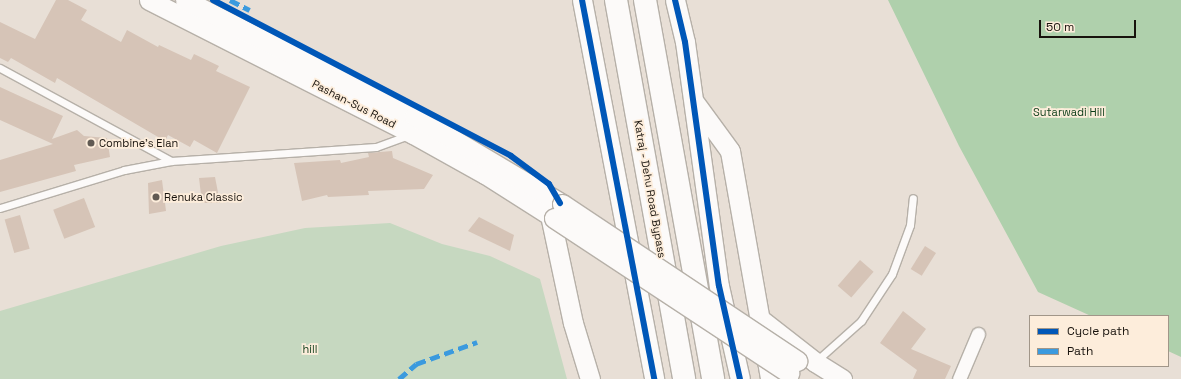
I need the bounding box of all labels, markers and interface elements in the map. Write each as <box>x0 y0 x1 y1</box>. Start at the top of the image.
scale bar <box>1041 12 1138 38</box>
text: 50 m <box>1046 19 1074 35</box>
street label: Pashan-Sus Road <box>310 77 398 131</box>
park label: Sutarwadi Hill <box>1033 105 1105 119</box>
street label: Katraj - Dehu Road Bypass <box>631 119 669 259</box>
place label: Combine's Elan <box>99 136 178 150</box>
marker: Combine's Elan <box>86 138 96 148</box>
place label: Renuka Classic <box>164 190 243 204</box>
marker: Renuka Classic <box>151 192 161 202</box>
legend <box>1029 315 1169 367</box>
text: Cycle path <box>1067 323 1129 339</box>
park label: hill <box>303 342 317 356</box>
text: Path <box>1067 343 1093 359</box>

